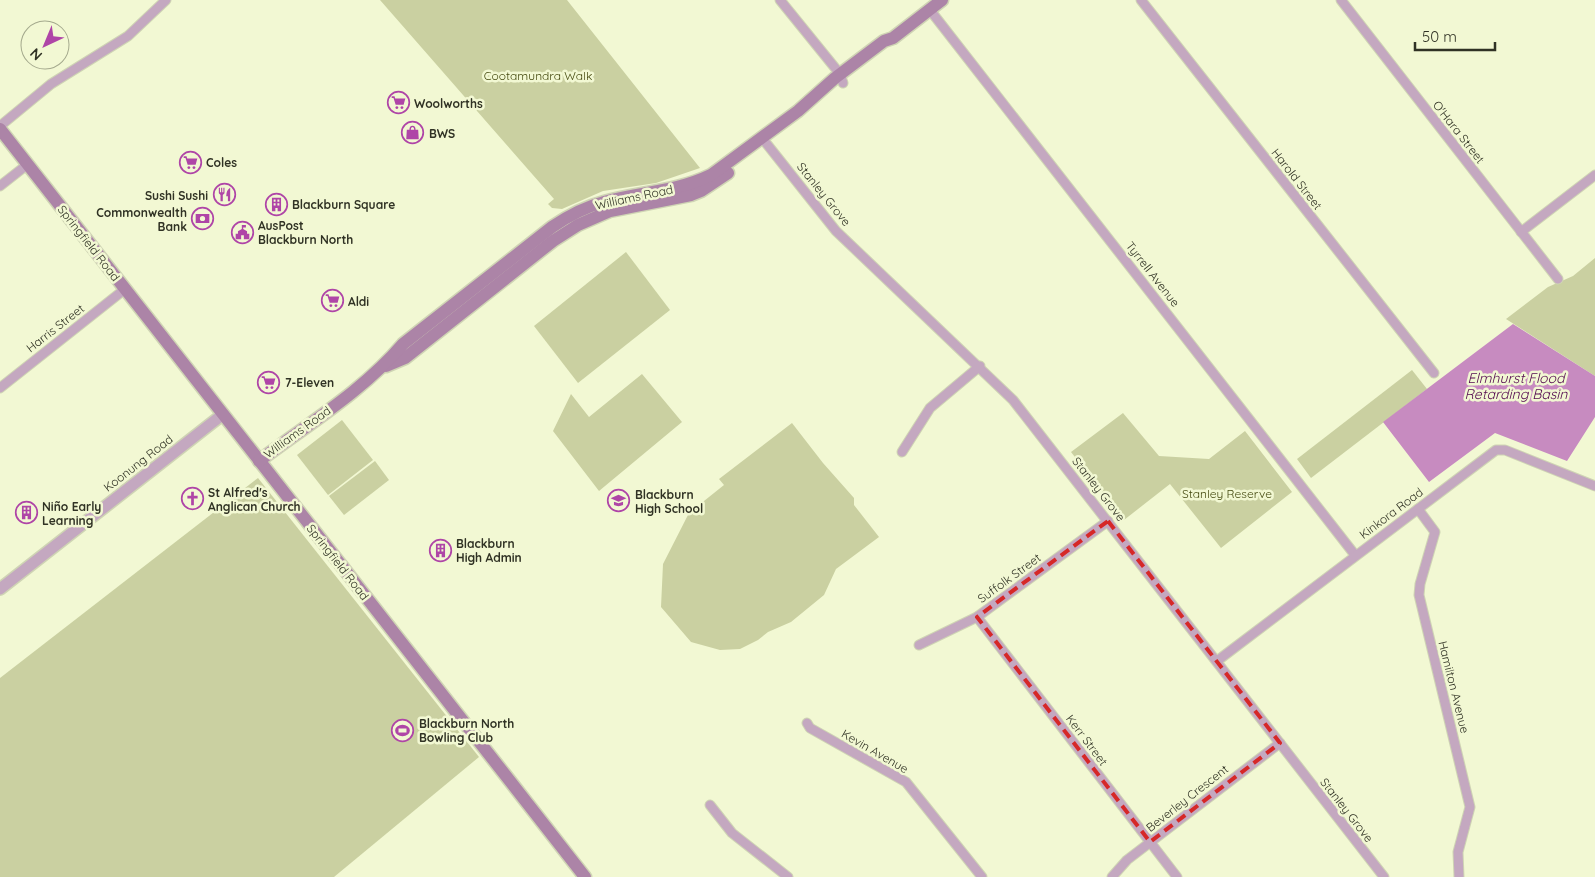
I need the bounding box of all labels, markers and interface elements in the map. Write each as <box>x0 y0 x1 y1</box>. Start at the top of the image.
north arrow <box>20 20 70 70</box>
scale bar <box>1415 20 1495 52</box>
text: 50 m <box>1422 27 1457 46</box>
text: N <box>26 44 46 64</box>
park label: Cootamundra Walk <box>484 68 592 83</box>
supermarket icon: Woolworths <box>386 91 410 115</box>
place label: Woolworths <box>414 96 483 111</box>
street label: O'Hara Street <box>1430 98 1488 166</box>
shop icon: BWS <box>401 121 425 145</box>
place label: BWS <box>429 126 455 141</box>
street label: Harold Street <box>1268 145 1326 213</box>
supermarket icon: Coles <box>178 150 202 174</box>
place label: Coles <box>206 155 237 170</box>
street label: Stanley Grove <box>794 159 854 229</box>
street label: Williams Road <box>594 181 674 213</box>
restaurant icon: Sushi Sushi <box>212 183 236 207</box>
place label: Sushi Sushi <box>145 188 208 203</box>
building icon: Blackburn Square <box>264 192 288 216</box>
place label: Blackburn Square <box>292 197 395 212</box>
street label: Springfield Road <box>55 202 123 284</box>
place label: Commonwealth Bank <box>96 205 187 234</box>
bank icon: Commonwealth Bank <box>191 207 215 231</box>
place label: AusPost Blackburn North <box>258 218 353 247</box>
public building icon: AusPost Blackburn North <box>230 220 254 244</box>
street label: Tyrrell Avenue <box>1123 238 1183 310</box>
supermarket icon: Aldi <box>320 289 344 313</box>
place label: Aldi <box>348 294 369 309</box>
street label: Harris Street <box>23 301 87 355</box>
water label: Elmhurst Flood Retarding Basin <box>1465 369 1568 403</box>
supermarket icon: 7-Eleven <box>257 370 281 394</box>
place label: 7-Eleven <box>285 375 334 390</box>
street label: Williams Road <box>261 403 333 461</box>
street label: Koonung Road <box>100 431 176 495</box>
street label: Stanley Grove <box>1069 454 1129 524</box>
street label: Kinkora Road <box>1356 484 1426 542</box>
place label: St Alfred's Anglican Church <box>208 485 301 514</box>
park label: Stanley Reserve <box>1182 486 1272 501</box>
church icon: St Alfred's Anglican Church <box>180 487 204 511</box>
place label: Blackburn High School <box>635 487 703 516</box>
school or university icon: Blackburn High School <box>607 489 631 513</box>
place label: Niño Early Learning <box>42 499 101 528</box>
building icon: Niño Early Learning <box>14 501 38 525</box>
street label: Springfield Road <box>304 521 372 603</box>
place label: Blackburn High Admin <box>456 536 522 565</box>
building icon: Blackburn High Admin <box>428 538 452 562</box>
street label: Suffolk Street <box>974 550 1044 606</box>
street label: Hamilton Avenue <box>1435 639 1473 735</box>
street label: Kerr Street <box>1063 712 1111 768</box>
place label: Blackburn North Bowling Club <box>419 716 514 745</box>
sports icon: Blackburn North Bowling Club <box>391 718 415 742</box>
street label: Kevin Avenue <box>839 726 911 776</box>
street label: Beverley Crescent <box>1143 761 1231 835</box>
street label: Stanley Grove <box>1317 775 1377 845</box>

